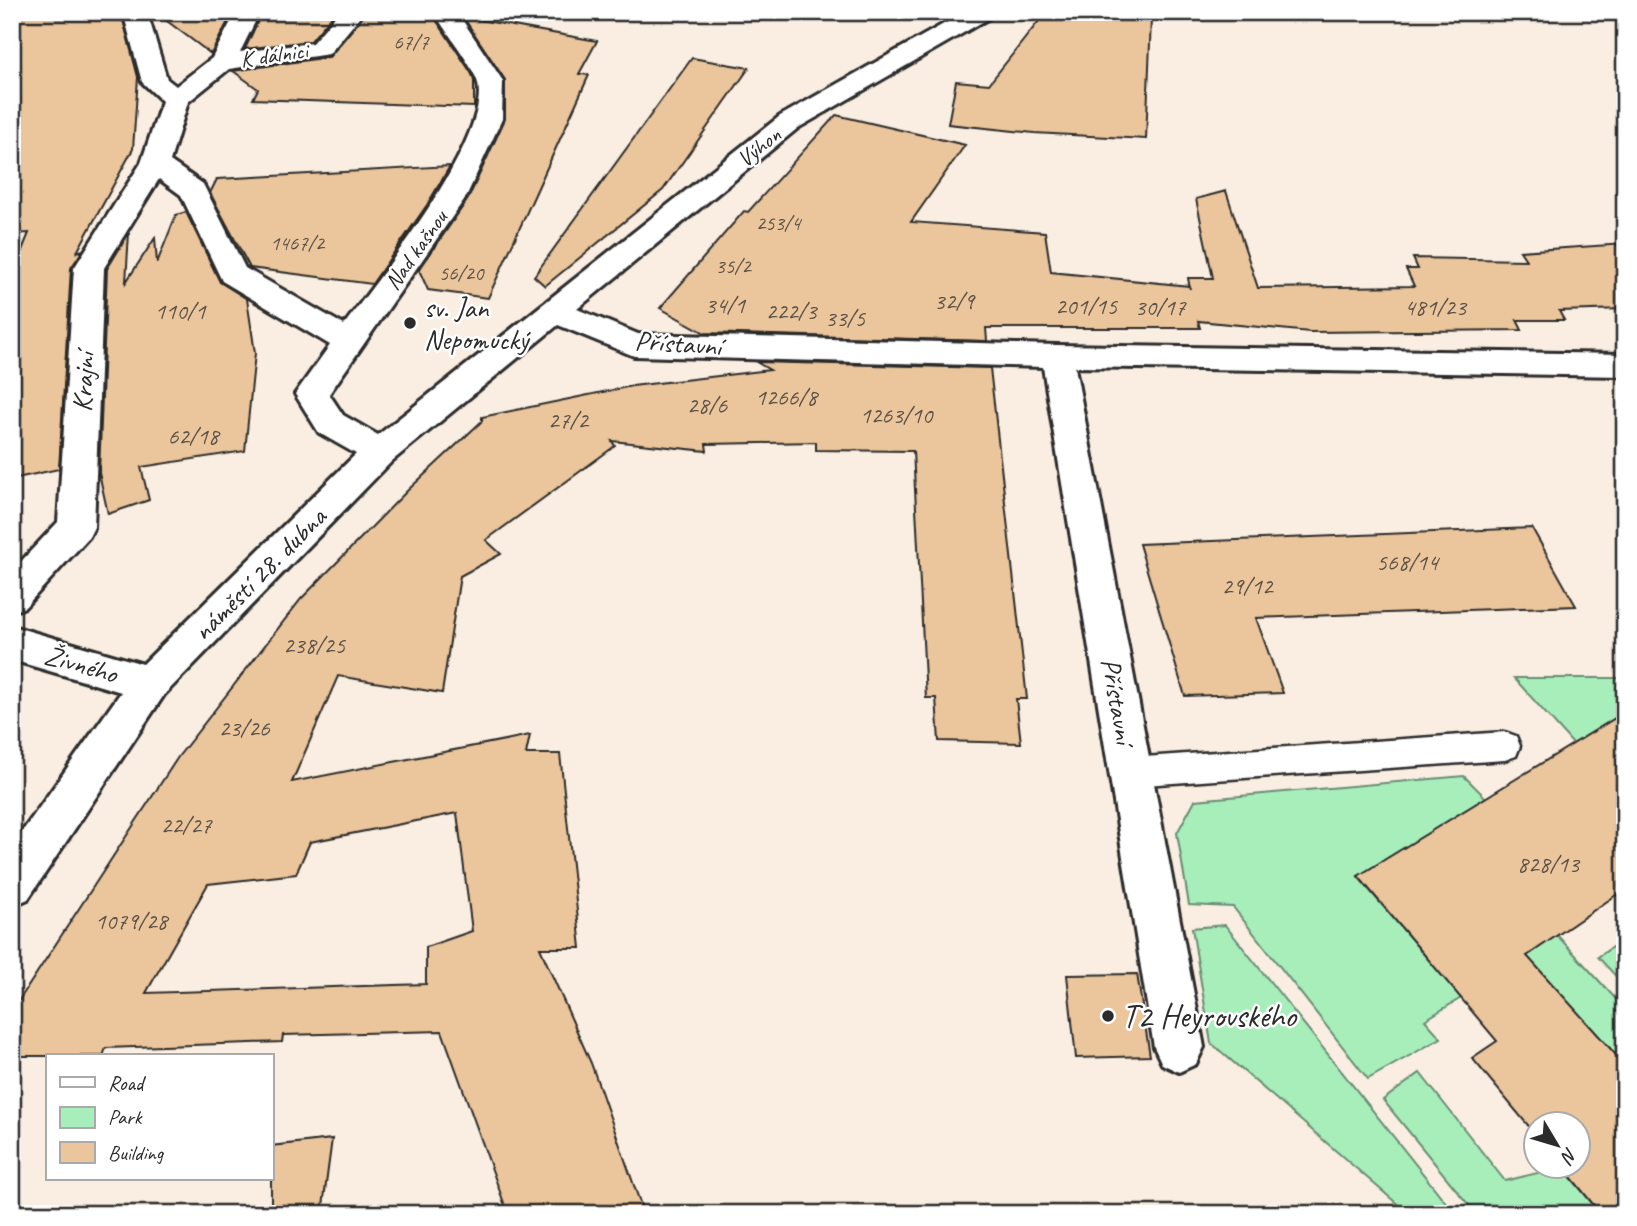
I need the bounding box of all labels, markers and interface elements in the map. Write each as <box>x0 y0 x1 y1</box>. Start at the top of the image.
house number: 67/7 <box>393 29 430 55</box>
street label: K dálnici <box>239 36 312 74</box>
street label: Výhon <box>731 120 787 173</box>
street label: Nad kašnou <box>378 203 455 296</box>
house number: 253/4 <box>756 210 803 236</box>
house number: 1467/2 <box>270 230 326 256</box>
house number: 35/2 <box>715 253 752 279</box>
house number: 56/20 <box>439 260 485 286</box>
house number: 32/9 <box>934 286 976 316</box>
place label: sv. Jan Nepomucký <box>424 290 532 357</box>
house number: 34/1 <box>705 290 746 320</box>
house number: 201/15 <box>1055 291 1118 321</box>
house number: 30/17 <box>1134 292 1187 322</box>
house number: 481/23 <box>1404 292 1468 322</box>
house number: 110/1 <box>154 296 207 326</box>
house number: 222/3 <box>765 296 819 326</box>
house number: 33/5 <box>825 303 866 333</box>
marker: sv. Jan Nepomucký <box>402 315 418 331</box>
street label: Přístavní <box>634 323 728 364</box>
street label: Krajní <box>64 346 102 413</box>
house number: 1266/8 <box>755 382 819 412</box>
house number: 28/6 <box>687 390 728 420</box>
house number: 1263/10 <box>860 400 935 430</box>
house number: 27/2 <box>548 405 590 435</box>
house number: 62/18 <box>167 421 221 451</box>
street label: náměstí 28. dubna <box>185 498 335 648</box>
house number: 568/14 <box>1376 547 1440 577</box>
house number: 29/12 <box>1221 571 1275 601</box>
house number: 238/25 <box>283 630 346 660</box>
street label: Živného <box>41 637 123 692</box>
street label: Přístavní <box>1093 655 1144 752</box>
house number: 23/26 <box>218 713 271 743</box>
house number: 22/27 <box>160 810 213 840</box>
house number: 828/13 <box>1517 849 1581 879</box>
house number: 1079/28 <box>95 906 170 936</box>
place label: T2 Heyrovského <box>1122 995 1298 1037</box>
marker: T2 Heyrovského <box>1100 1008 1116 1024</box>
legend <box>46 1054 273 1180</box>
text: Road <box>108 1070 147 1096</box>
text: Park <box>108 1104 143 1130</box>
north arrow <box>1522 1110 1592 1180</box>
text: Building <box>108 1140 165 1166</box>
text: N <box>1555 1143 1583 1169</box>

